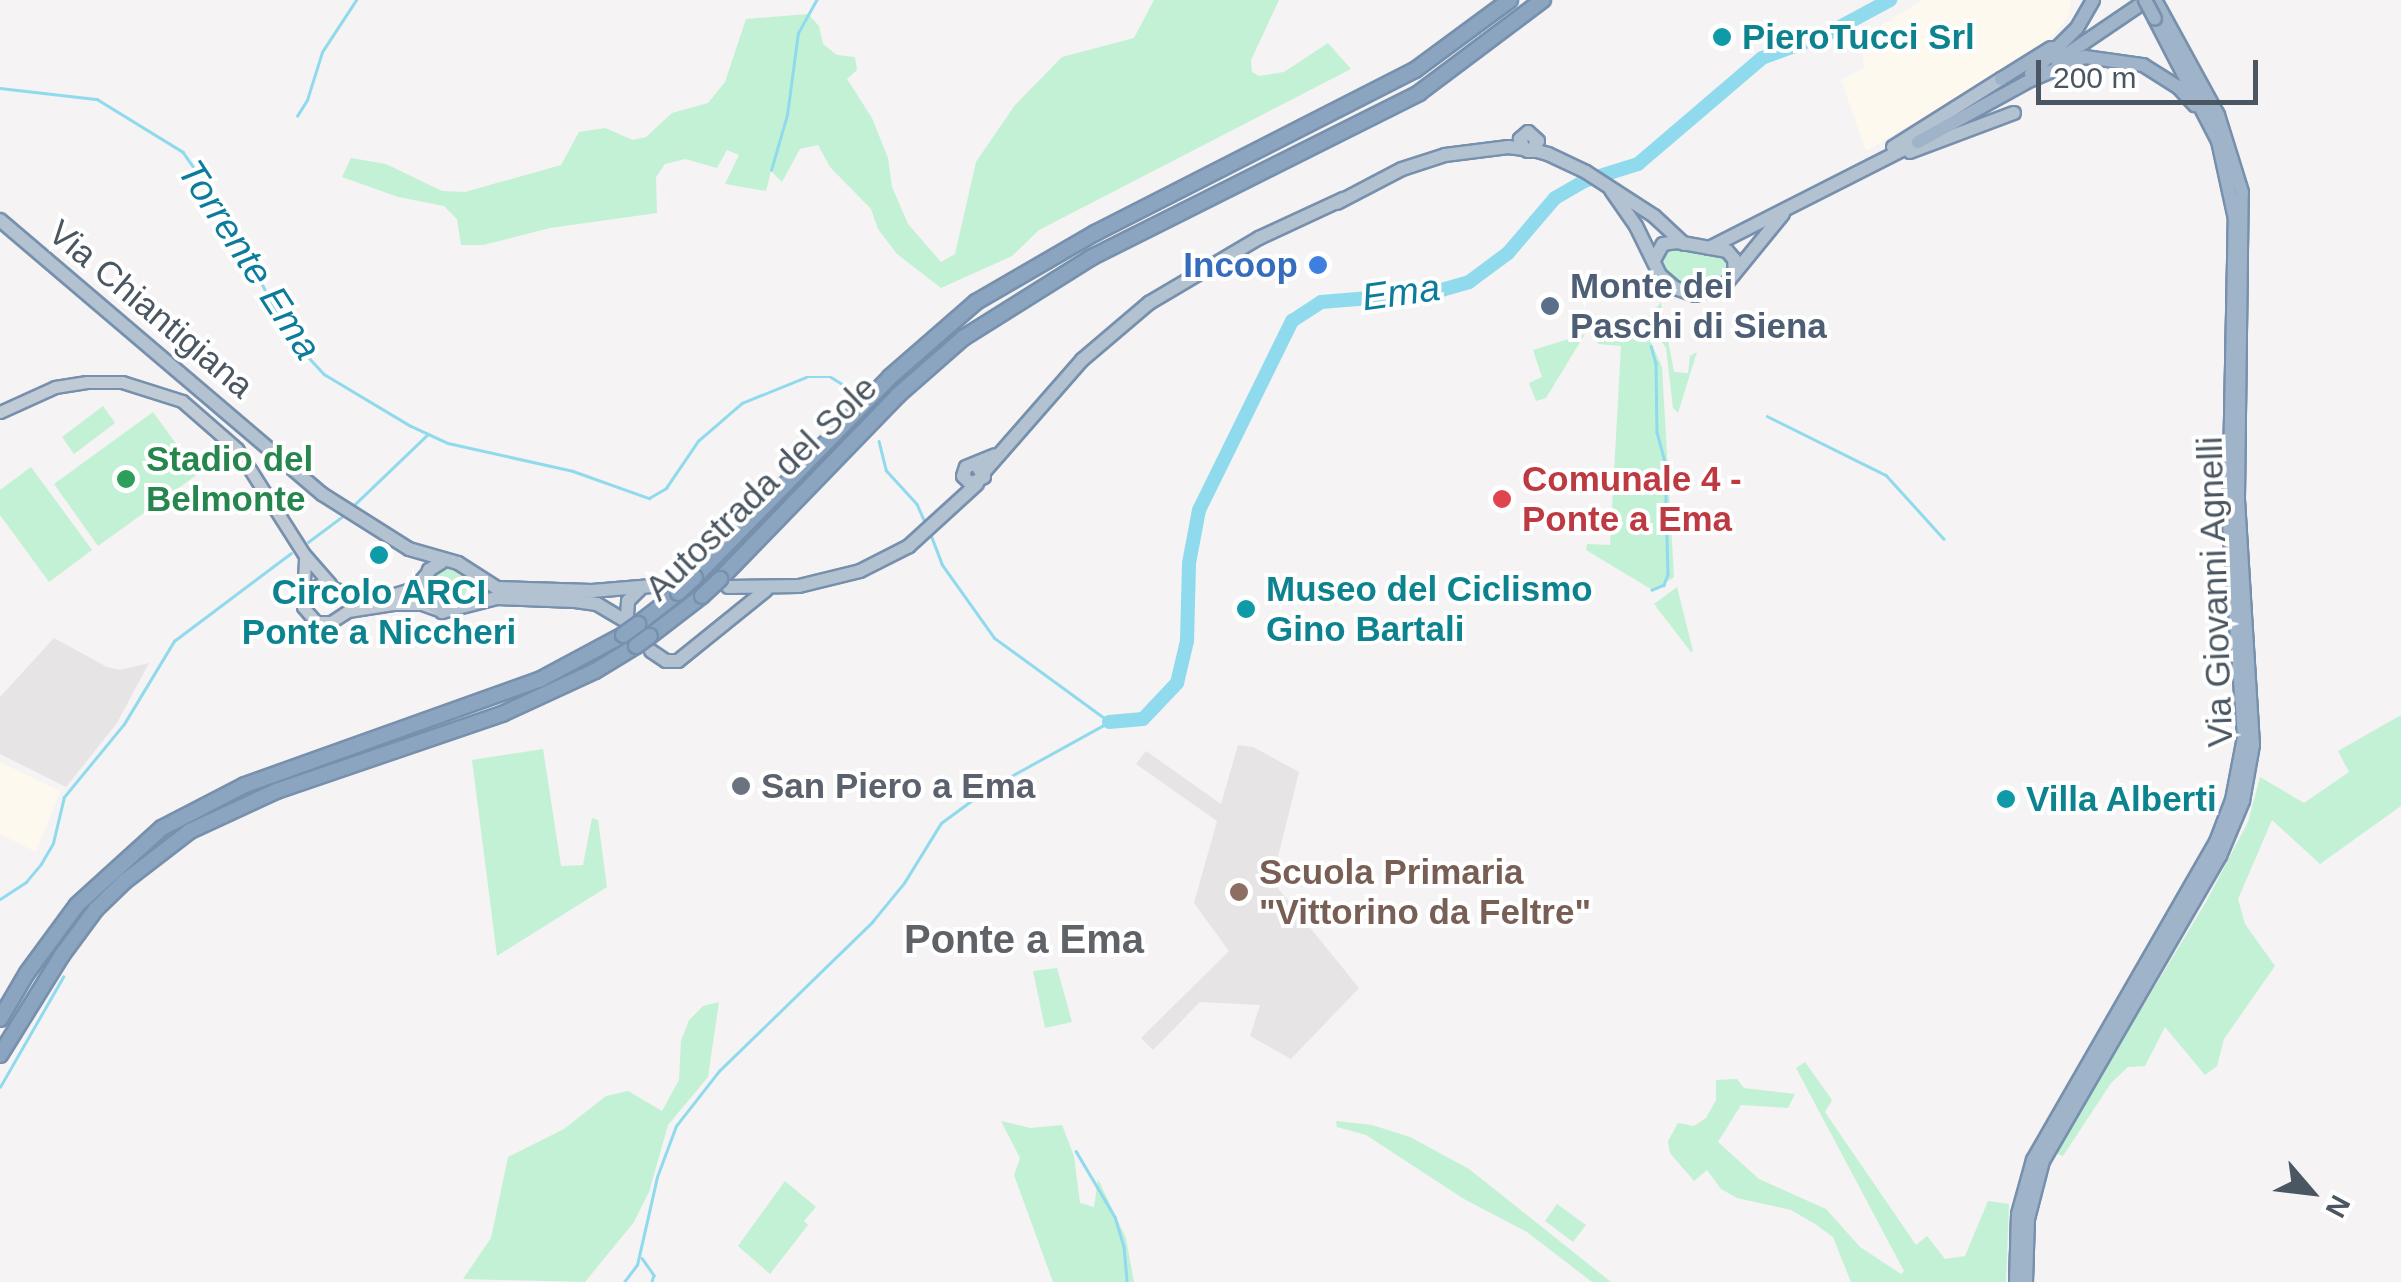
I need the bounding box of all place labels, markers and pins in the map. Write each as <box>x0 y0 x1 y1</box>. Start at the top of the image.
place label: PieroTucci Srl <box>1742 16 1975 58</box>
marker: PieroTucci Srl <box>1711 26 1733 48</box>
place label: Incoop <box>1183 244 1298 286</box>
marker: Incoop <box>1307 254 1329 276</box>
place label: Monte dei Paschi di Siena <box>1570 265 1827 347</box>
marker: Monte dei Paschi di Siena <box>1539 295 1561 317</box>
place label: Stadio del Belmonte <box>146 438 313 520</box>
place label: Comunale 4 - Ponte a Ema <box>1522 458 1742 540</box>
marker: Stadio del Belmonte <box>115 468 137 490</box>
marker: Comunale 4 - Ponte a Ema <box>1491 488 1513 510</box>
marker: Circolo ARCI Ponte a Niccheri <box>368 544 390 566</box>
place label: Museo del Ciclismo Gino Bartali <box>1266 568 1593 650</box>
place label: Circolo ARCI Ponte a Niccheri <box>242 571 516 653</box>
marker: Museo del Ciclismo Gino Bartali <box>1235 598 1257 620</box>
place label: San Piero a Ema <box>761 765 1035 807</box>
marker: San Piero a Ema <box>730 775 752 797</box>
place label: Villa Alberti <box>2026 778 2218 820</box>
marker: Villa Alberti <box>1995 788 2017 810</box>
place label: Scuola Primaria "Vittorino da Feltre" <box>1259 851 1591 933</box>
marker: Scuola Primaria "Vittorino da Feltre" <box>1228 881 1250 903</box>

